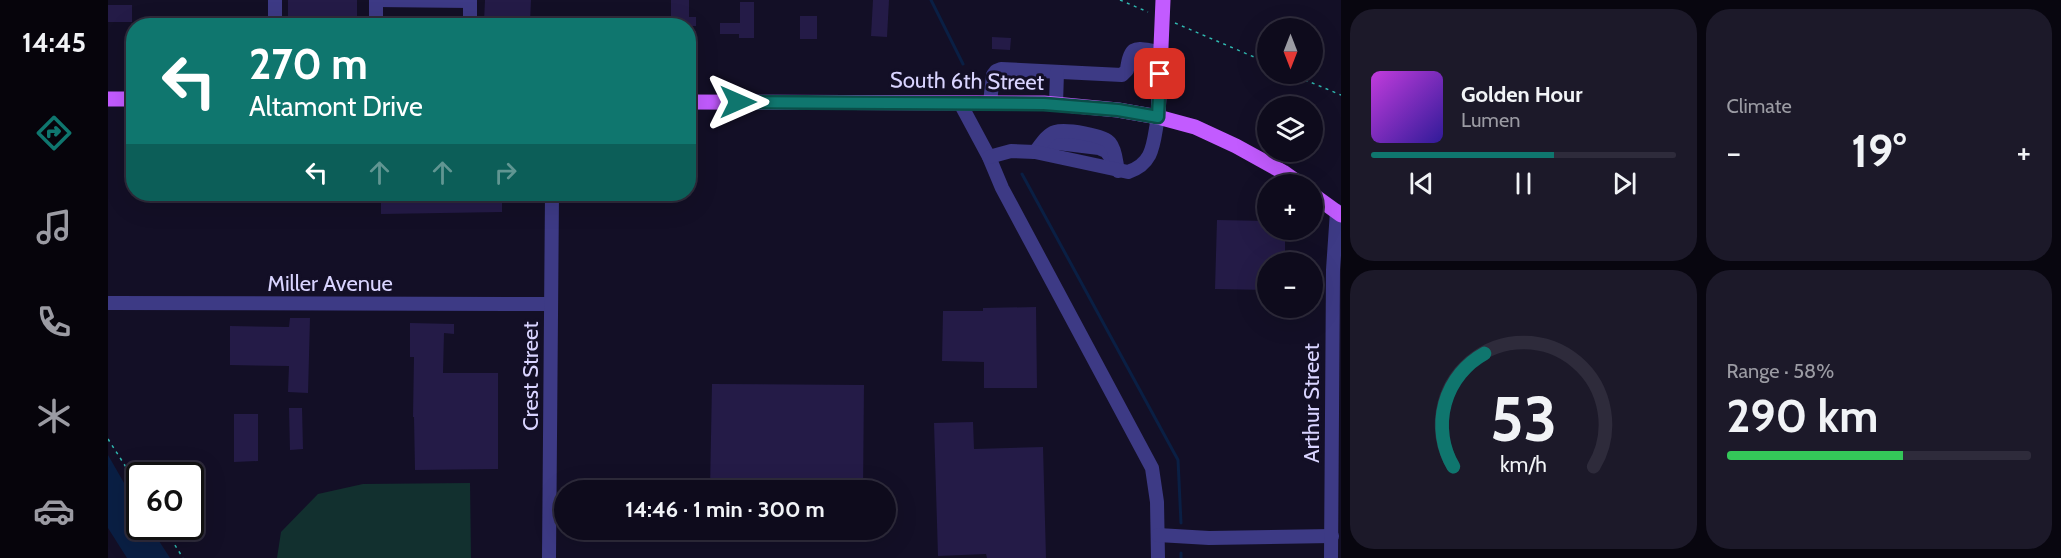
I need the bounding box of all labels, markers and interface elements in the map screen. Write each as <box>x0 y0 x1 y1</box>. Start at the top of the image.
north arrow <box>1257 18 1323 84</box>
map controls <box>1257 18 1323 318</box>
text: 14:45 <box>22 26 86 59</box>
text: 270 m <box>249 38 368 90</box>
icon: left <box>150 42 228 120</box>
pin <box>1134 48 1185 99</box>
icon: arrive <box>1143 57 1176 90</box>
street label: South 6th Street <box>890 66 1045 96</box>
position arrow <box>706 70 770 134</box>
text: Golden Hour <box>1461 81 1582 108</box>
text: Altamont Drive <box>249 90 423 123</box>
text: Climate <box>1727 94 1792 118</box>
button: layers <box>1257 96 1323 162</box>
text: Lumen <box>1461 108 1520 132</box>
icon: directions <box>33 112 75 154</box>
text: 19° <box>1851 124 1906 178</box>
text: − <box>1727 132 1741 172</box>
text: + <box>2016 132 2031 172</box>
icon: left <box>300 156 333 189</box>
icon: ahead <box>363 156 396 189</box>
icon: ahead <box>426 156 459 189</box>
icon: right <box>489 156 522 189</box>
icon: previous <box>1405 167 1438 200</box>
icon: pause <box>1507 167 1540 200</box>
icon: next <box>1608 167 1641 200</box>
button: + <box>1257 174 1323 240</box>
icon: music <box>33 206 75 248</box>
button: − <box>1257 252 1323 318</box>
street label: Miller Avenue <box>267 270 393 297</box>
icon: phone <box>33 301 75 343</box>
street label: Crest Street <box>517 321 544 431</box>
street label: Arthur Street <box>1298 343 1325 463</box>
text: Range · 58% <box>1727 359 1834 383</box>
text: 53 <box>1490 381 1557 457</box>
text: 290 km <box>1727 389 1878 443</box>
icon: climate <box>33 395 75 437</box>
text: km/h <box>1500 451 1547 477</box>
speed limit sign: 60 <box>126 462 204 540</box>
icon: car <box>33 490 75 532</box>
text: 14:46 · 1 min · 300 m <box>625 496 825 523</box>

